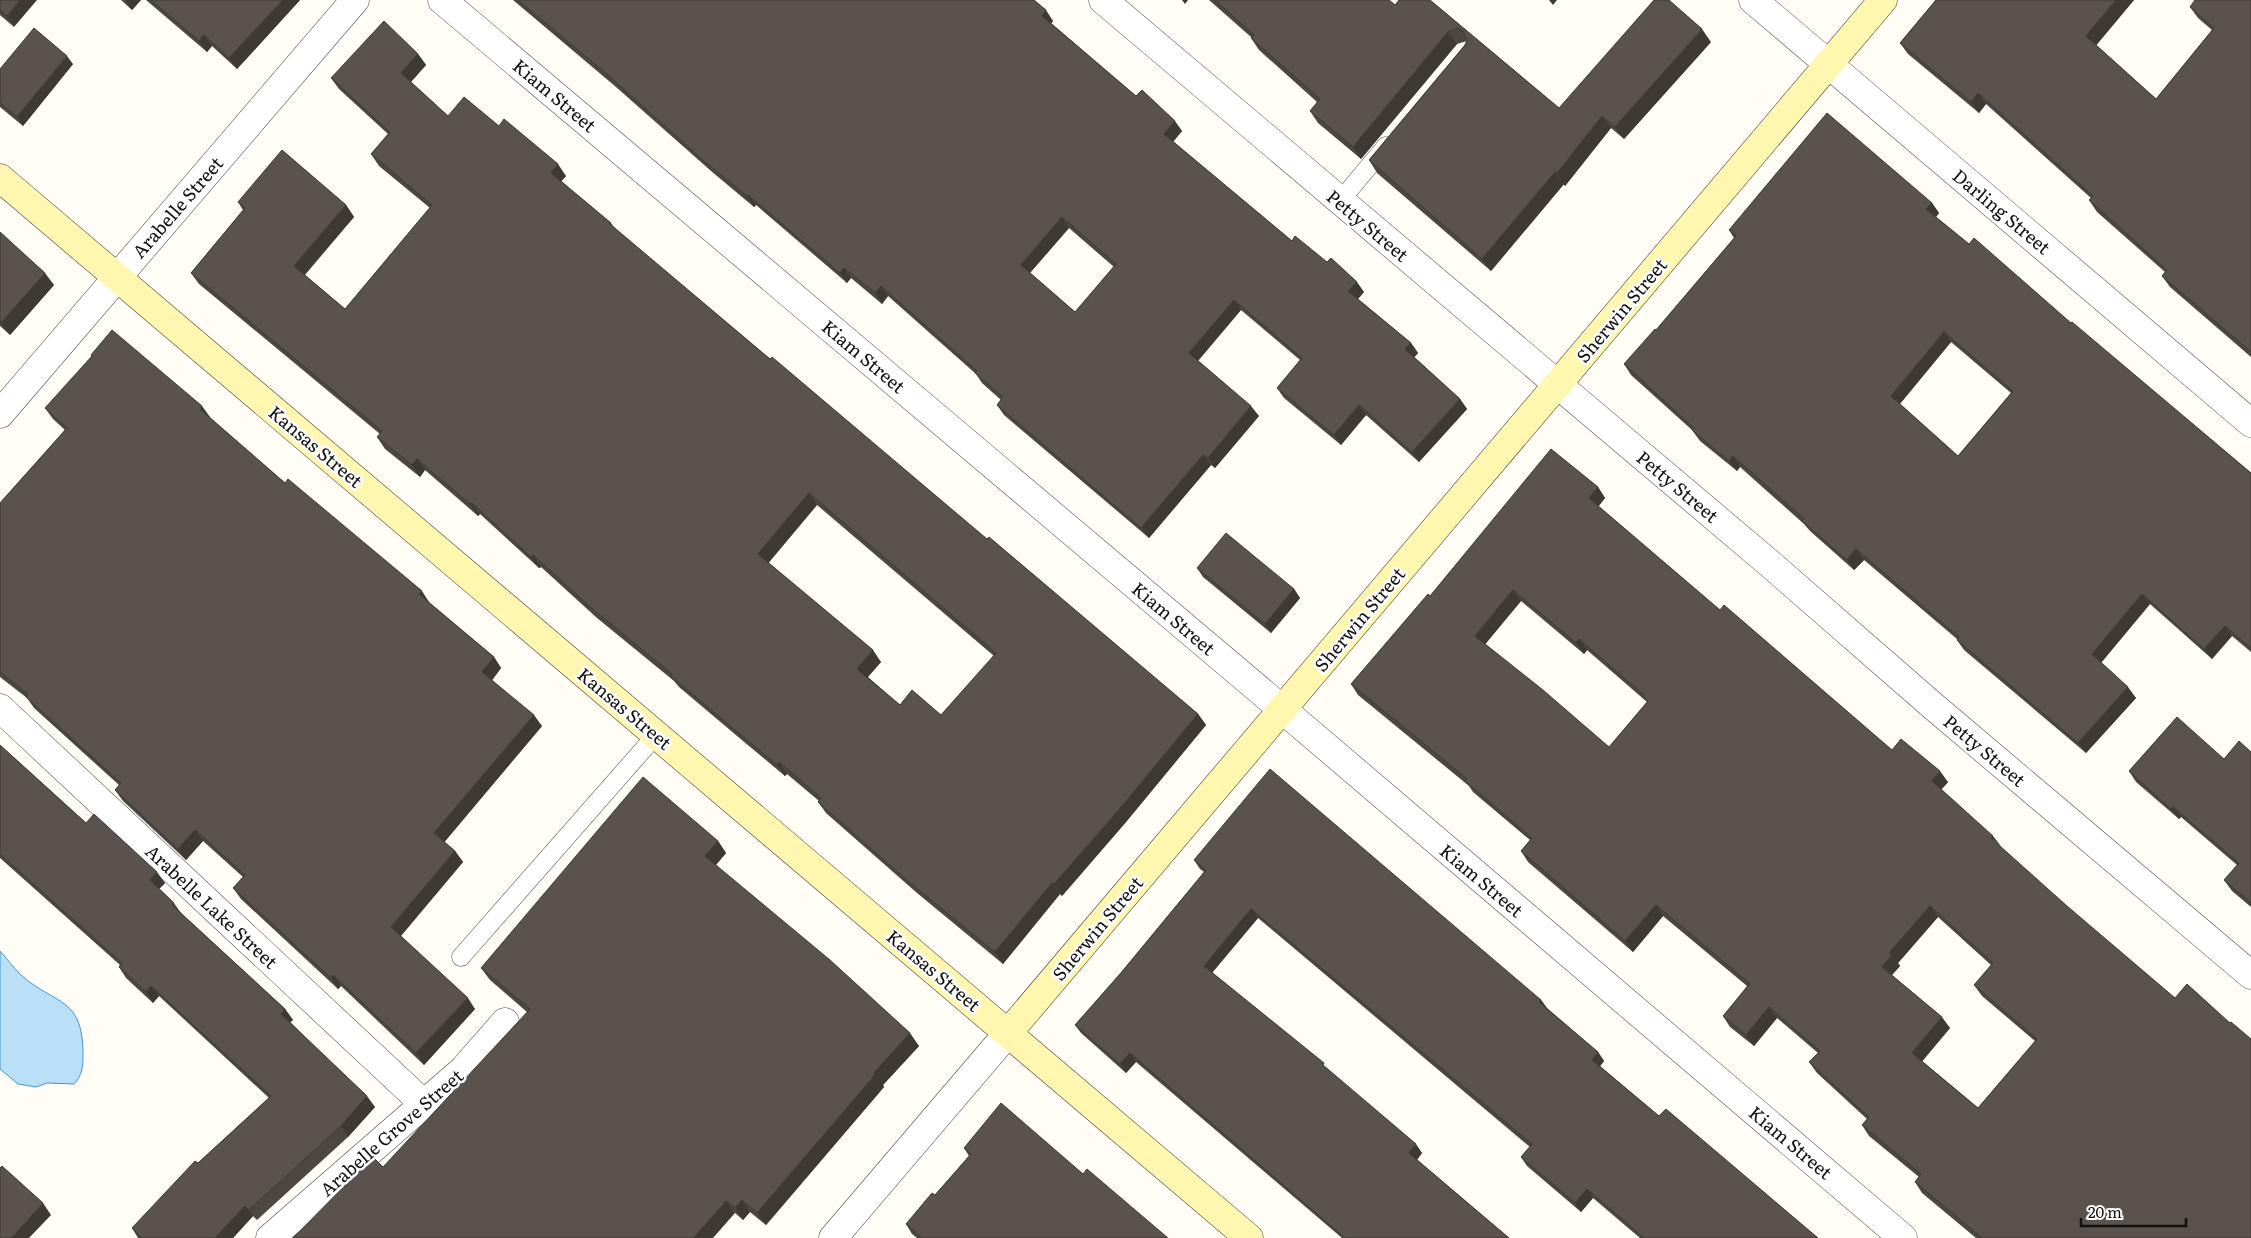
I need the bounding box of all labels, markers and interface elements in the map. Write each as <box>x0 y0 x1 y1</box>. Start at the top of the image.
street label: Kiam Street <box>507 52 603 138</box>
street label: Arabelle Street <box>125 150 229 264</box>
street label: Darling Street <box>1947 162 2057 261</box>
street label: Petty Street <box>1321 183 1415 268</box>
street label: Sherwin Street <box>1569 251 1673 368</box>
street label: Kiam Street <box>816 313 912 399</box>
street label: Kansas Street <box>263 399 369 494</box>
street label: Petty Street <box>1631 444 1725 529</box>
street label: Sherwin Street <box>1307 560 1411 677</box>
street label: Kiam Street <box>1126 575 1222 661</box>
street label: Kansas Street <box>572 661 678 756</box>
street label: Petty Street <box>1938 708 2032 793</box>
street label: Kiam Street <box>1434 837 1530 923</box>
street label: Arabelle Lake Street <box>140 838 285 975</box>
street label: Sherwin Street <box>1045 869 1149 986</box>
street label: Kansas Street <box>881 923 987 1018</box>
street label: Arabelle Grove Street <box>313 1062 469 1202</box>
street label: Kiam Street <box>1743 1099 1839 1185</box>
scale bar <box>2081 1196 2186 1228</box>
text: 20 m <box>2088 1200 2122 1223</box>

